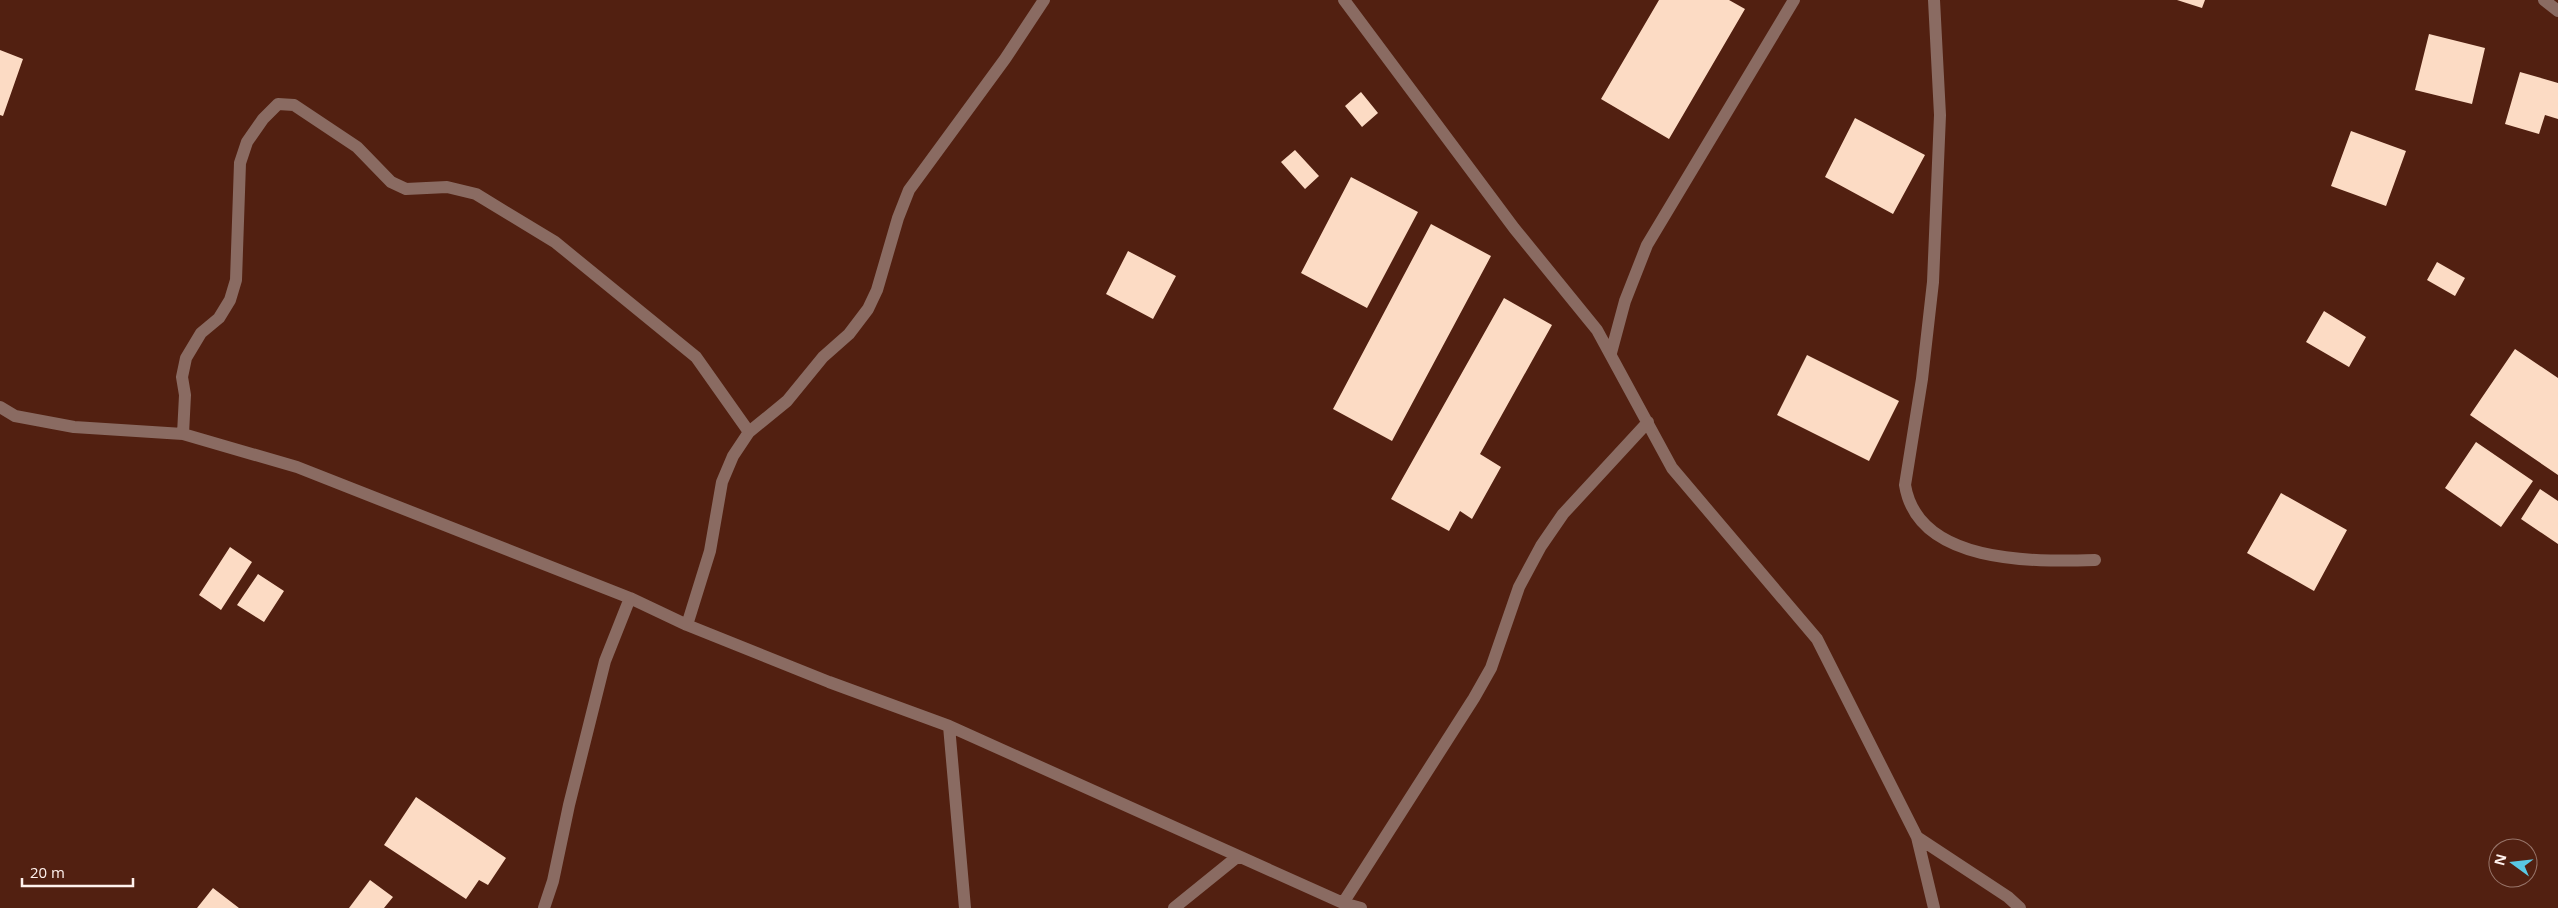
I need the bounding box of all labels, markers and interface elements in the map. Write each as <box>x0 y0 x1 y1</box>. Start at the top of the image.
north arrow <box>2488 838 2538 888</box>
text: N <box>2489 852 2511 867</box>
scale bar <box>22 856 134 888</box>
text: 20 m <box>30 862 65 882</box>

